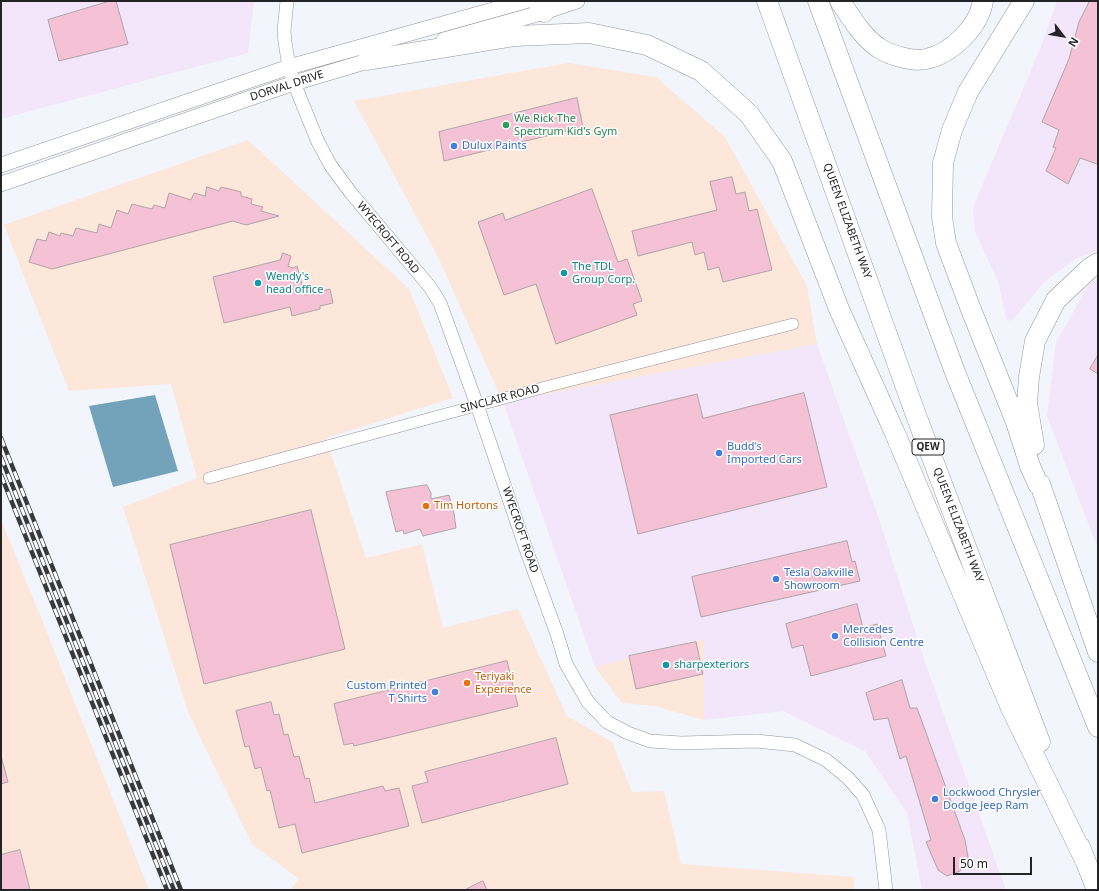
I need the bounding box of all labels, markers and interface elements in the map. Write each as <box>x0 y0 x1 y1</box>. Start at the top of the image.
north arrow <box>1043 16 1083 56</box>
text: N <box>1065 35 1082 50</box>
street label: DORVAL DRIVE <box>249 68 325 104</box>
place label: We Rick The Spectrum Kid's Gym <box>514 112 617 138</box>
marker: We Rick The Spectrum Kid's Gym <box>501 120 511 130</box>
place label: Dulux Paints <box>462 139 527 153</box>
marker: Dulux Paints <box>449 141 459 151</box>
street label: QUEEN ELIZABETH WAY <box>820 162 874 280</box>
street label: WYECROFT ROAD <box>354 199 422 277</box>
place label: The TDL Group Corp. <box>572 260 635 286</box>
marker: The TDL Group Corp. <box>559 268 569 278</box>
place label: Wendy's head office <box>266 270 323 296</box>
marker: Wendy's head office <box>253 278 263 288</box>
street label: SINCLAIR ROAD <box>459 382 541 416</box>
road number: QEW <box>912 439 944 455</box>
place label: Budd's Imported Cars <box>727 440 802 466</box>
marker: Budd's Imported Cars <box>714 448 724 458</box>
street label: QUEEN ELIZABETH WAY <box>930 466 986 584</box>
street label: WYECROFT ROAD <box>499 485 541 575</box>
place label: Tim Hortons <box>434 499 498 513</box>
marker: Tim Hortons <box>421 501 431 511</box>
place label: Tesla Oakville Showroom <box>784 566 854 592</box>
marker: Tesla Oakville Showroom <box>771 574 781 584</box>
place label: Mercedes Collision Centre <box>843 623 924 649</box>
marker: Mercedes Collision Centre <box>830 631 840 641</box>
place label: sharpexteriors <box>674 658 749 672</box>
marker: sharpexteriors <box>661 660 671 670</box>
place label: Teriyaki Experience <box>475 670 532 696</box>
marker: Teriyaki Experience <box>462 678 472 688</box>
place label: Custom Printed T Shirts <box>346 679 427 705</box>
marker: Custom Printed T Shirts <box>430 687 440 697</box>
place label: Lockwood Chrysler Dodge Jeep Ram <box>943 786 1041 812</box>
marker: Lockwood Chrysler Dodge Jeep Ram <box>930 794 940 804</box>
scale bar <box>955 849 1034 875</box>
text: 50 m <box>960 855 988 872</box>

